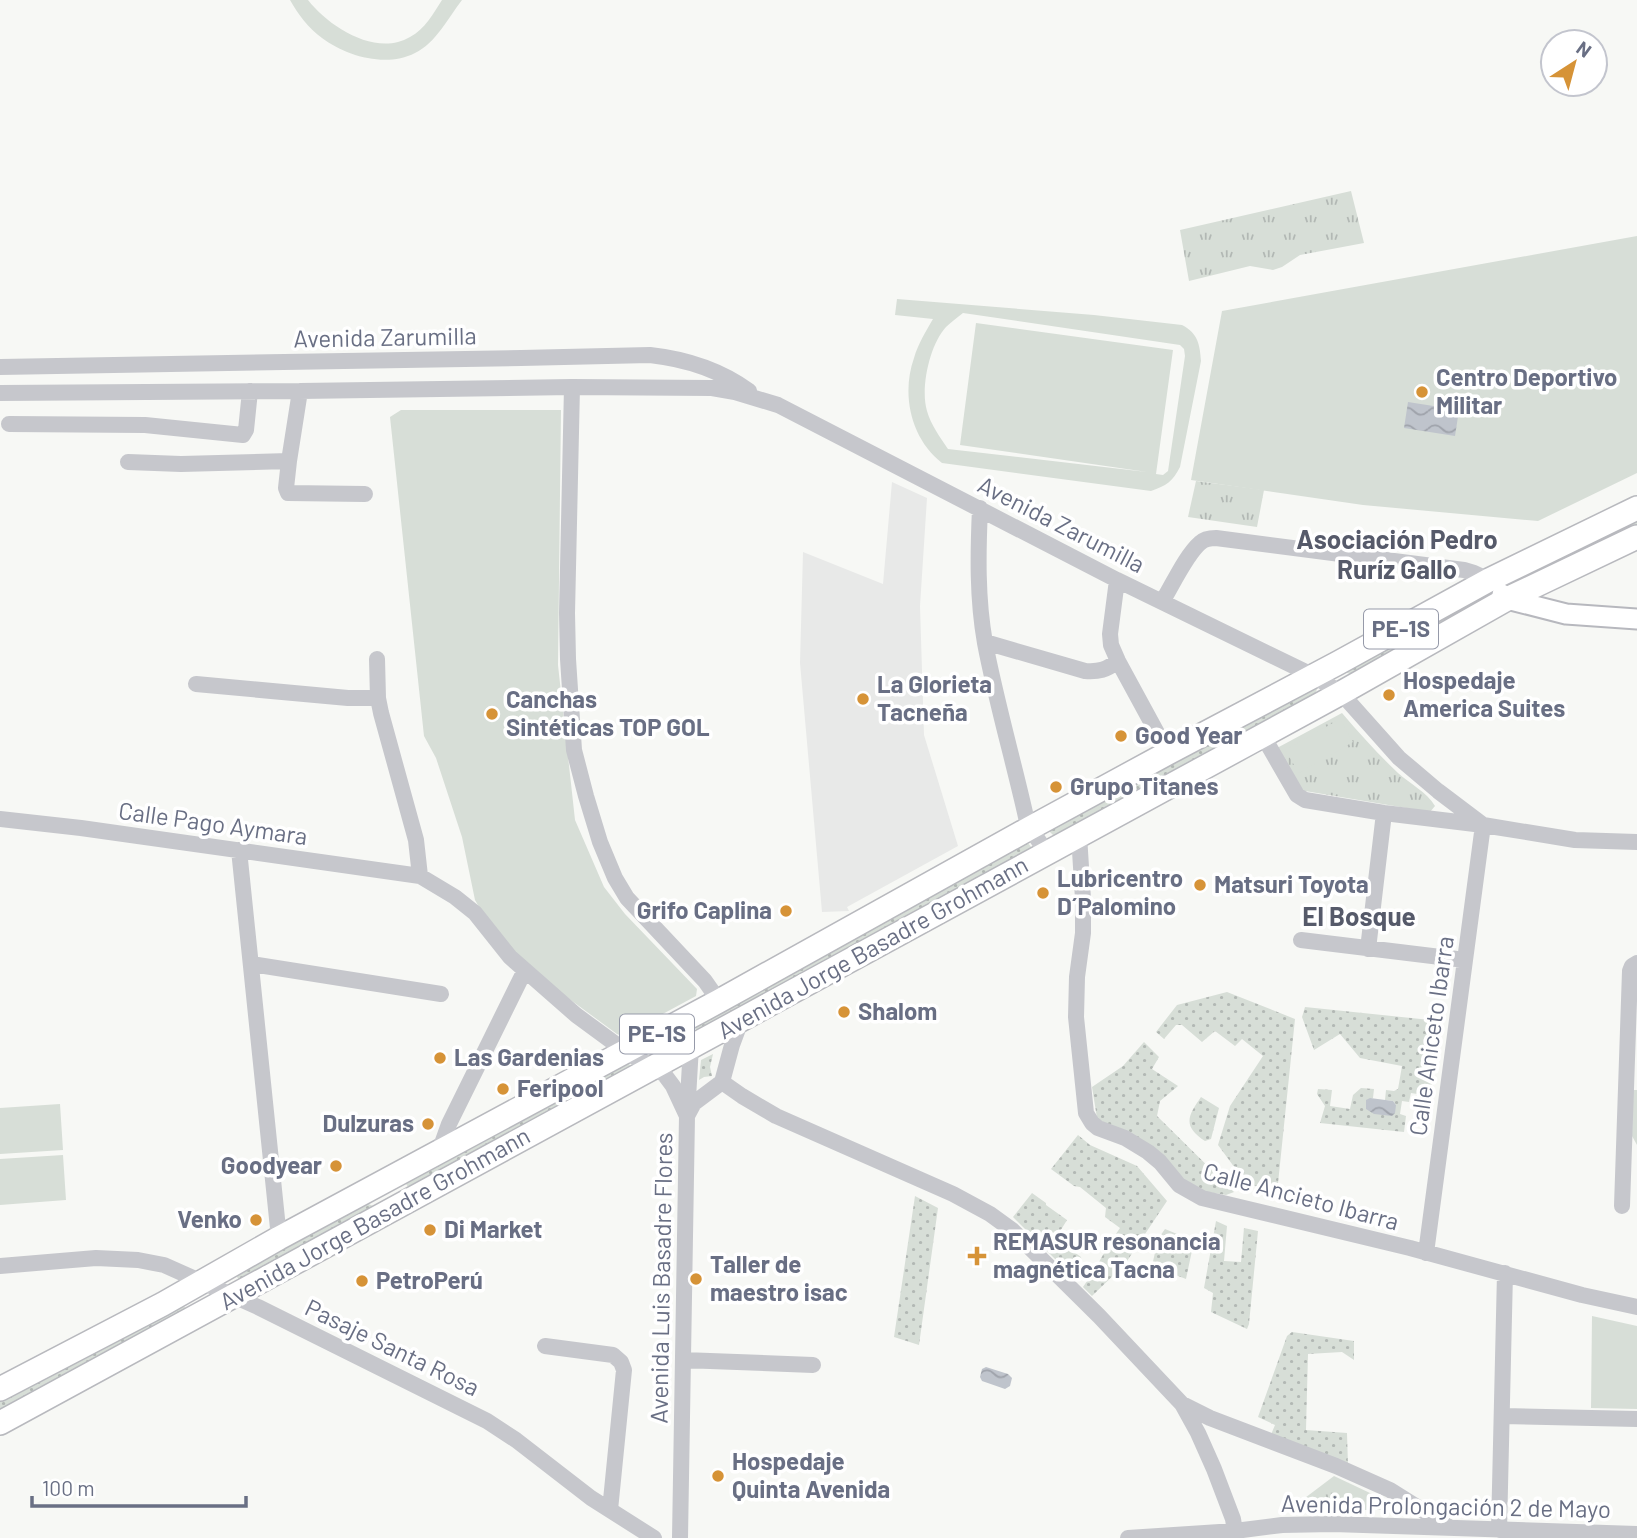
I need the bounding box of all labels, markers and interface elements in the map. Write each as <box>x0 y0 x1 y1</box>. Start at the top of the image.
north arrow <box>1539 28 1609 98</box>
text: N <box>1572 36 1596 62</box>
street label: Avenida Zarumilla <box>293 320 477 353</box>
place label: Centro Deportivo Militar <box>1436 362 1617 419</box>
marker: Centro Deportivo Militar <box>1414 384 1430 400</box>
street label: Avenida Zarumilla <box>973 469 1150 578</box>
district label: Asociación Pedro Ruríz Gallo <box>1296 523 1498 584</box>
road number: PE-1S <box>1364 610 1438 649</box>
place label: Hospedaje America Suites <box>1403 665 1565 722</box>
place label: La Glorieta Tacneña <box>877 669 992 726</box>
place label: Canchas Sintéticas TOP GOL <box>506 684 710 741</box>
marker: Hospedaje America Suites <box>1381 687 1397 703</box>
marker: La Glorieta Tacneña <box>855 691 871 707</box>
marker: Canchas Sintéticas TOP GOL <box>484 706 500 722</box>
place label: Good Year <box>1135 720 1243 749</box>
marker: Good Year <box>1113 728 1129 744</box>
place label: Grupo Titanes <box>1070 771 1219 800</box>
marker: Grupo Titanes <box>1048 779 1064 795</box>
street label: Calle Pago Aymara <box>117 795 310 850</box>
street label: Avenida Jorge Basadre Grohmann <box>712 849 1033 1044</box>
place label: Lubricentro D´Palomino <box>1057 863 1183 920</box>
place label: Matsuri Toyota <box>1214 869 1369 898</box>
marker: Matsuri Toyota <box>1192 877 1208 893</box>
marker: Lubricentro D´Palomino <box>1035 885 1051 901</box>
place label: Grifo Caplina <box>637 895 772 924</box>
district label: El Bosque <box>1302 900 1416 931</box>
marker: Grifo Caplina <box>778 903 794 919</box>
street label: Calle Aniceto Ibarra <box>1402 934 1459 1138</box>
place label: Shalom <box>858 996 937 1025</box>
marker: Shalom <box>836 1004 852 1020</box>
road number: PE-1S <box>620 1015 694 1054</box>
place label: Las Gardenias <box>454 1042 604 1071</box>
marker: Las Gardenias <box>432 1050 448 1066</box>
place label: Feripool <box>517 1073 604 1102</box>
marker: Feripool <box>495 1081 511 1097</box>
place label: Dulzuras <box>322 1108 414 1137</box>
marker: Dulzuras <box>420 1116 436 1132</box>
street label: Avenida Jorge Basadre Grohmann <box>214 1120 535 1315</box>
street label: Avenida Luis Basadre Flores <box>643 1132 678 1424</box>
place label: Goodyear <box>221 1150 322 1179</box>
street label: Calle Ancieto Ibarra <box>1200 1155 1402 1236</box>
marker: Goodyear <box>328 1158 344 1174</box>
place label: Venko <box>177 1204 242 1233</box>
marker: Venko <box>248 1212 264 1228</box>
place label: Di Market <box>444 1214 542 1243</box>
marker: Di Market <box>422 1222 438 1238</box>
place label: REMASUR resonancia magnética Tacna <box>993 1226 1221 1283</box>
marker: REMASUR resonancia magnética Tacna <box>967 1246 987 1266</box>
place label: Taller de maestro isac <box>710 1249 848 1306</box>
place label: PetroPerú <box>376 1265 483 1294</box>
marker: Taller de maestro isac <box>688 1271 704 1287</box>
marker: PetroPerú <box>354 1273 370 1289</box>
street label: Pasaje Santa Rosa <box>301 1292 484 1401</box>
place label: Hospedaje Quinta Avenida <box>732 1446 890 1503</box>
scale bar <box>32 1464 245 1508</box>
marker: Hospedaje Quinta Avenida <box>710 1468 726 1484</box>
text: 100 m <box>42 1475 95 1500</box>
street label: Avenida Prolongación 2 de Mayo <box>1281 1488 1611 1523</box>

